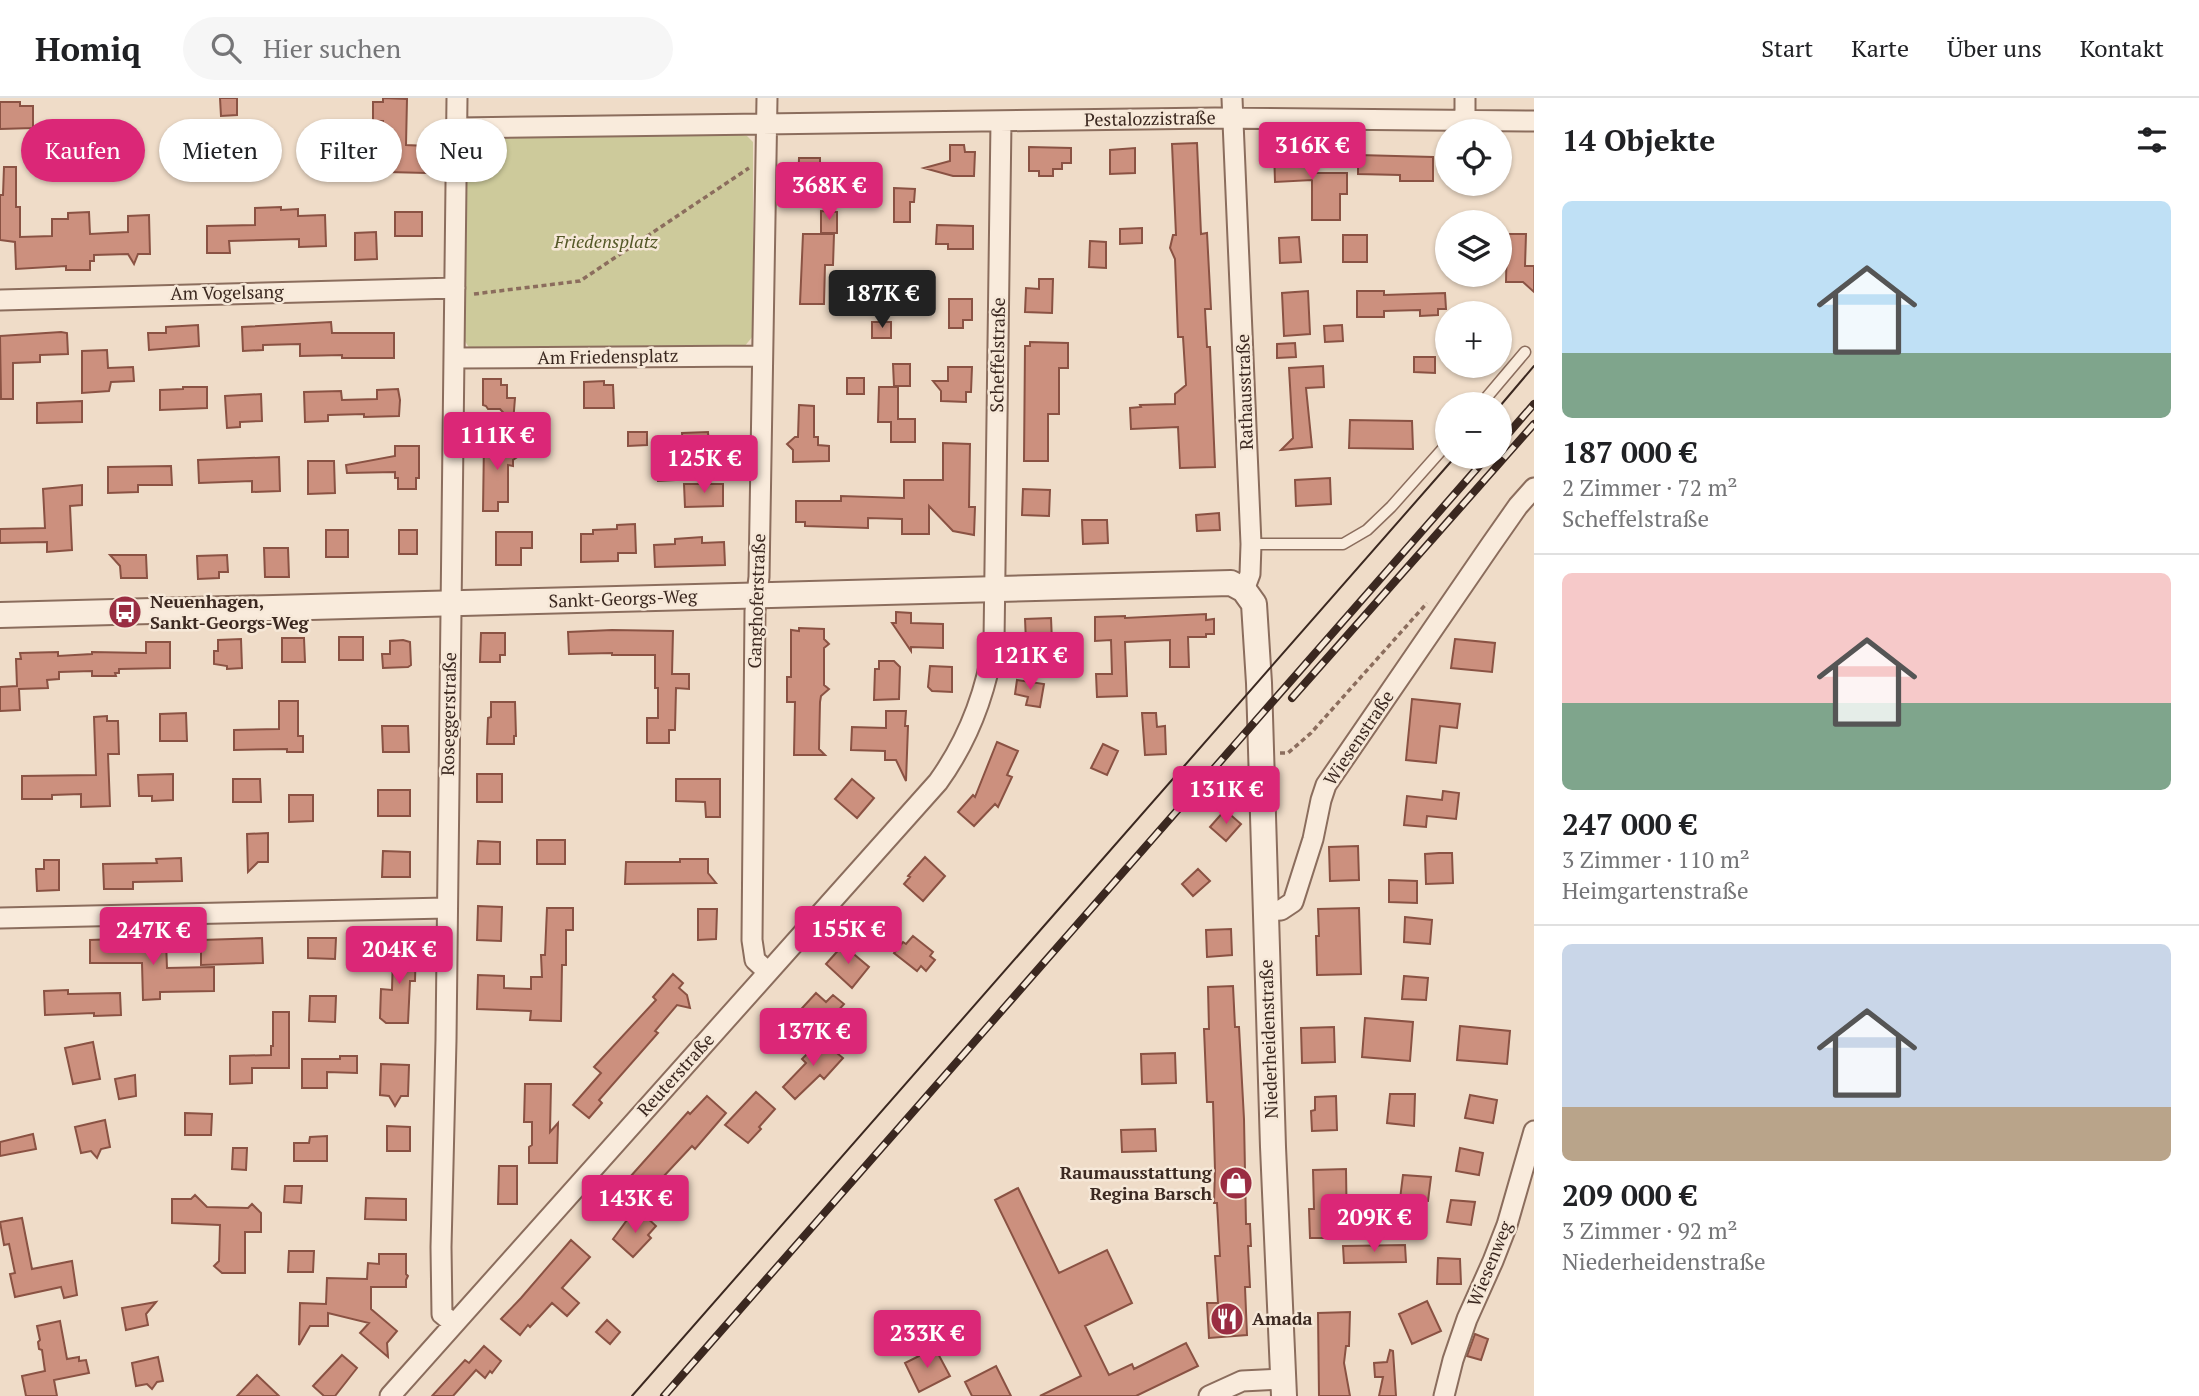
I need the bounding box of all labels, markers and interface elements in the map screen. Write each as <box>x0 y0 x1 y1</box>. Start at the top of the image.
search box <box>183 17 673 80</box>
text: Homiq <box>35 27 141 70</box>
icon: search <box>207 29 245 67</box>
text: Hier suchen <box>263 31 401 65</box>
text: Start <box>1761 32 1813 64</box>
text: Karte <box>1851 32 1909 64</box>
text: Über uns <box>1947 32 2042 64</box>
text: Kontakt <box>2080 32 2164 64</box>
street label: Pestalozzistraße <box>1084 105 1216 131</box>
chip: Kaufen <box>21 119 145 182</box>
chip: Mieten <box>159 119 282 182</box>
chip: Filter <box>296 119 402 182</box>
chip: Neu <box>416 119 507 182</box>
map controls <box>1435 119 1512 469</box>
button: locate <box>1435 119 1512 196</box>
text: 14 Objekte <box>1562 120 1715 160</box>
icon: filters <box>2133 121 2171 159</box>
pin: 316K € <box>1255 122 1369 182</box>
text: 316K € <box>1275 129 1349 160</box>
pin: 368K € <box>772 162 886 222</box>
text: 368K € <box>792 169 866 200</box>
button: layers <box>1435 210 1512 287</box>
park label: Friedensplatz <box>553 229 659 253</box>
icon: home <box>1804 247 1930 373</box>
pin: 187K € <box>825 271 939 330</box>
text: 187K € <box>845 277 919 308</box>
street label: Am Vogelsang <box>170 279 284 305</box>
street label: Scheffelstraße <box>984 297 1010 413</box>
button: + <box>1435 301 1512 378</box>
street label: Rathausstraße <box>1230 334 1258 450</box>
street label: Am Friedensplatz <box>537 343 679 369</box>
button: − <box>1435 392 1512 469</box>
pin: 111K € <box>440 412 554 472</box>
text: 111K € <box>460 419 534 450</box>
text: 187 000 € <box>1562 432 1697 472</box>
pin: 125K € <box>647 436 761 495</box>
text: 125K € <box>667 442 741 473</box>
text: 2 Zimmer · 72 m² <box>1562 472 1737 503</box>
text: Scheffelstraße <box>1562 503 1709 534</box>
street label: Ganghoferstraße <box>742 533 770 669</box>
street label: Sankt-Georgs-Weg <box>548 583 698 613</box>
place label: Neuenhagen, Sankt-Georgs-Weg <box>150 589 310 634</box>
bus stop icon: Neuenhagen, Sankt-Georgs-Weg <box>106 593 144 631</box>
icon: home <box>1804 619 1930 745</box>
pin: 121K € <box>973 632 1087 692</box>
text: 121K € <box>993 639 1067 670</box>
street label: Roseggerstraße <box>435 652 461 776</box>
street label: Wiesenstraße <box>1318 685 1399 790</box>
pin: 131K € <box>1169 766 1283 826</box>
text: 131K € <box>1189 773 1263 804</box>
text: 247 000 € <box>1562 804 1697 844</box>
text: 3 Zimmer · 110 m² <box>1562 844 1750 875</box>
text: Heimgartenstraße <box>1562 875 1749 906</box>
pin: 155K € <box>791 906 905 966</box>
pin: 247K € <box>96 908 210 967</box>
text: 155K € <box>811 913 885 944</box>
text: 247K € <box>116 914 190 945</box>
pin: 204K € <box>342 926 456 986</box>
text: 204K € <box>362 933 436 964</box>
street label: Niederheidenstraße <box>1253 959 1283 1119</box>
icon: home <box>1804 990 1930 1116</box>
pin: 137K € <box>756 1009 870 1068</box>
text: 137K € <box>776 1015 850 1046</box>
street label: Reuterstraße <box>631 1028 719 1121</box>
place label: Raumausstattung Regina Barsch <box>1060 1160 1213 1205</box>
shop icon: Raumausstattung Regina Barsch <box>1217 1164 1255 1202</box>
text: 209 000 € <box>1562 1175 1697 1215</box>
pin: 143K € <box>578 1176 692 1235</box>
text: 143K € <box>598 1182 672 1213</box>
pin: 209K € <box>1317 1194 1431 1254</box>
text: 209K € <box>1337 1201 1411 1232</box>
text: 3 Zimmer · 92 m² <box>1562 1215 1737 1246</box>
street label: Wiesenweg <box>1461 1217 1517 1310</box>
text: Niederheidenstraße <box>1562 1246 1766 1277</box>
restaurant icon: Amada <box>1208 1300 1246 1338</box>
place label: Amada <box>1252 1306 1313 1330</box>
pin: 233K € <box>870 1310 984 1370</box>
text: 233K € <box>890 1317 964 1348</box>

